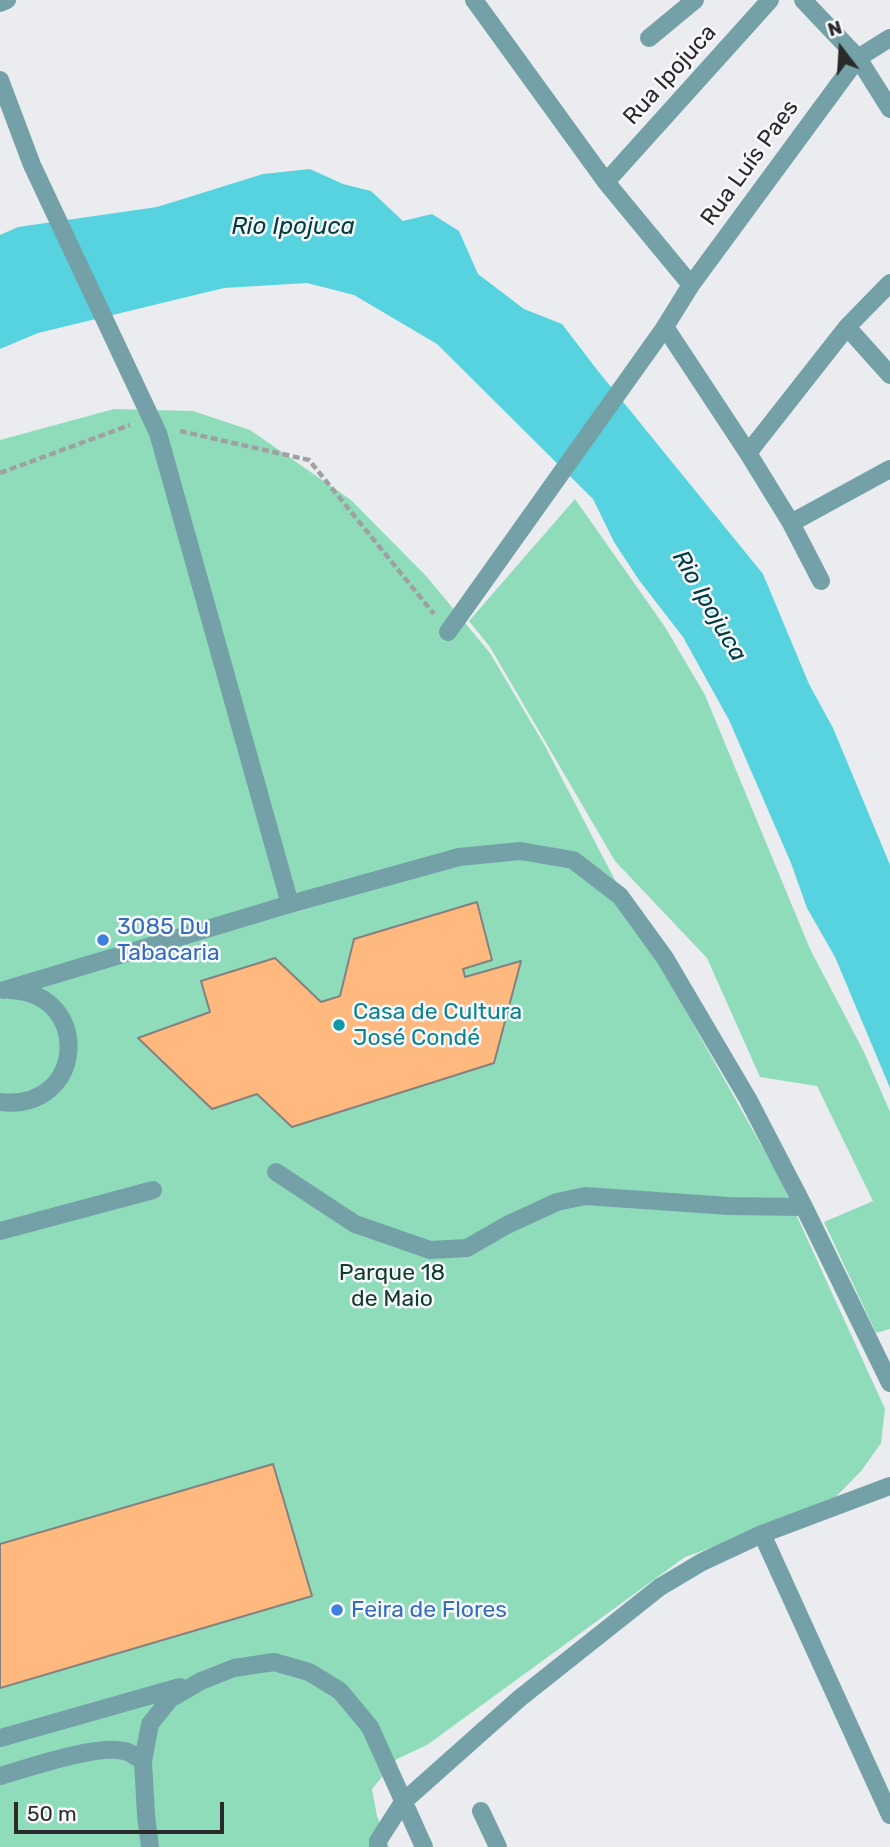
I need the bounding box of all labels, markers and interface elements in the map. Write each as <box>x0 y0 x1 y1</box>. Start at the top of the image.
north arrow <box>806 14 876 84</box>
text: N <box>825 15 845 41</box>
street label: Rua Ipojuca <box>618 19 722 131</box>
street label: Rua Luís Paes <box>695 95 805 231</box>
water label: Rio Ipojuca <box>231 213 355 241</box>
water label: Rio Ipojuca <box>666 545 752 667</box>
place label: 3085 Du Tabacaria <box>117 913 220 967</box>
marker: 3085 Du Tabacaria <box>95 932 111 948</box>
place label: Casa de Cultura José Condé <box>353 998 522 1052</box>
marker: Casa de Cultura José Condé <box>331 1017 347 1033</box>
park label: Parque 18 de Maio <box>339 1259 445 1313</box>
place label: Feira de Flores <box>351 1596 507 1624</box>
marker: Feira de Flores <box>329 1602 345 1618</box>
scale bar <box>18 1787 228 1831</box>
text: 50 m <box>27 1801 77 1826</box>

